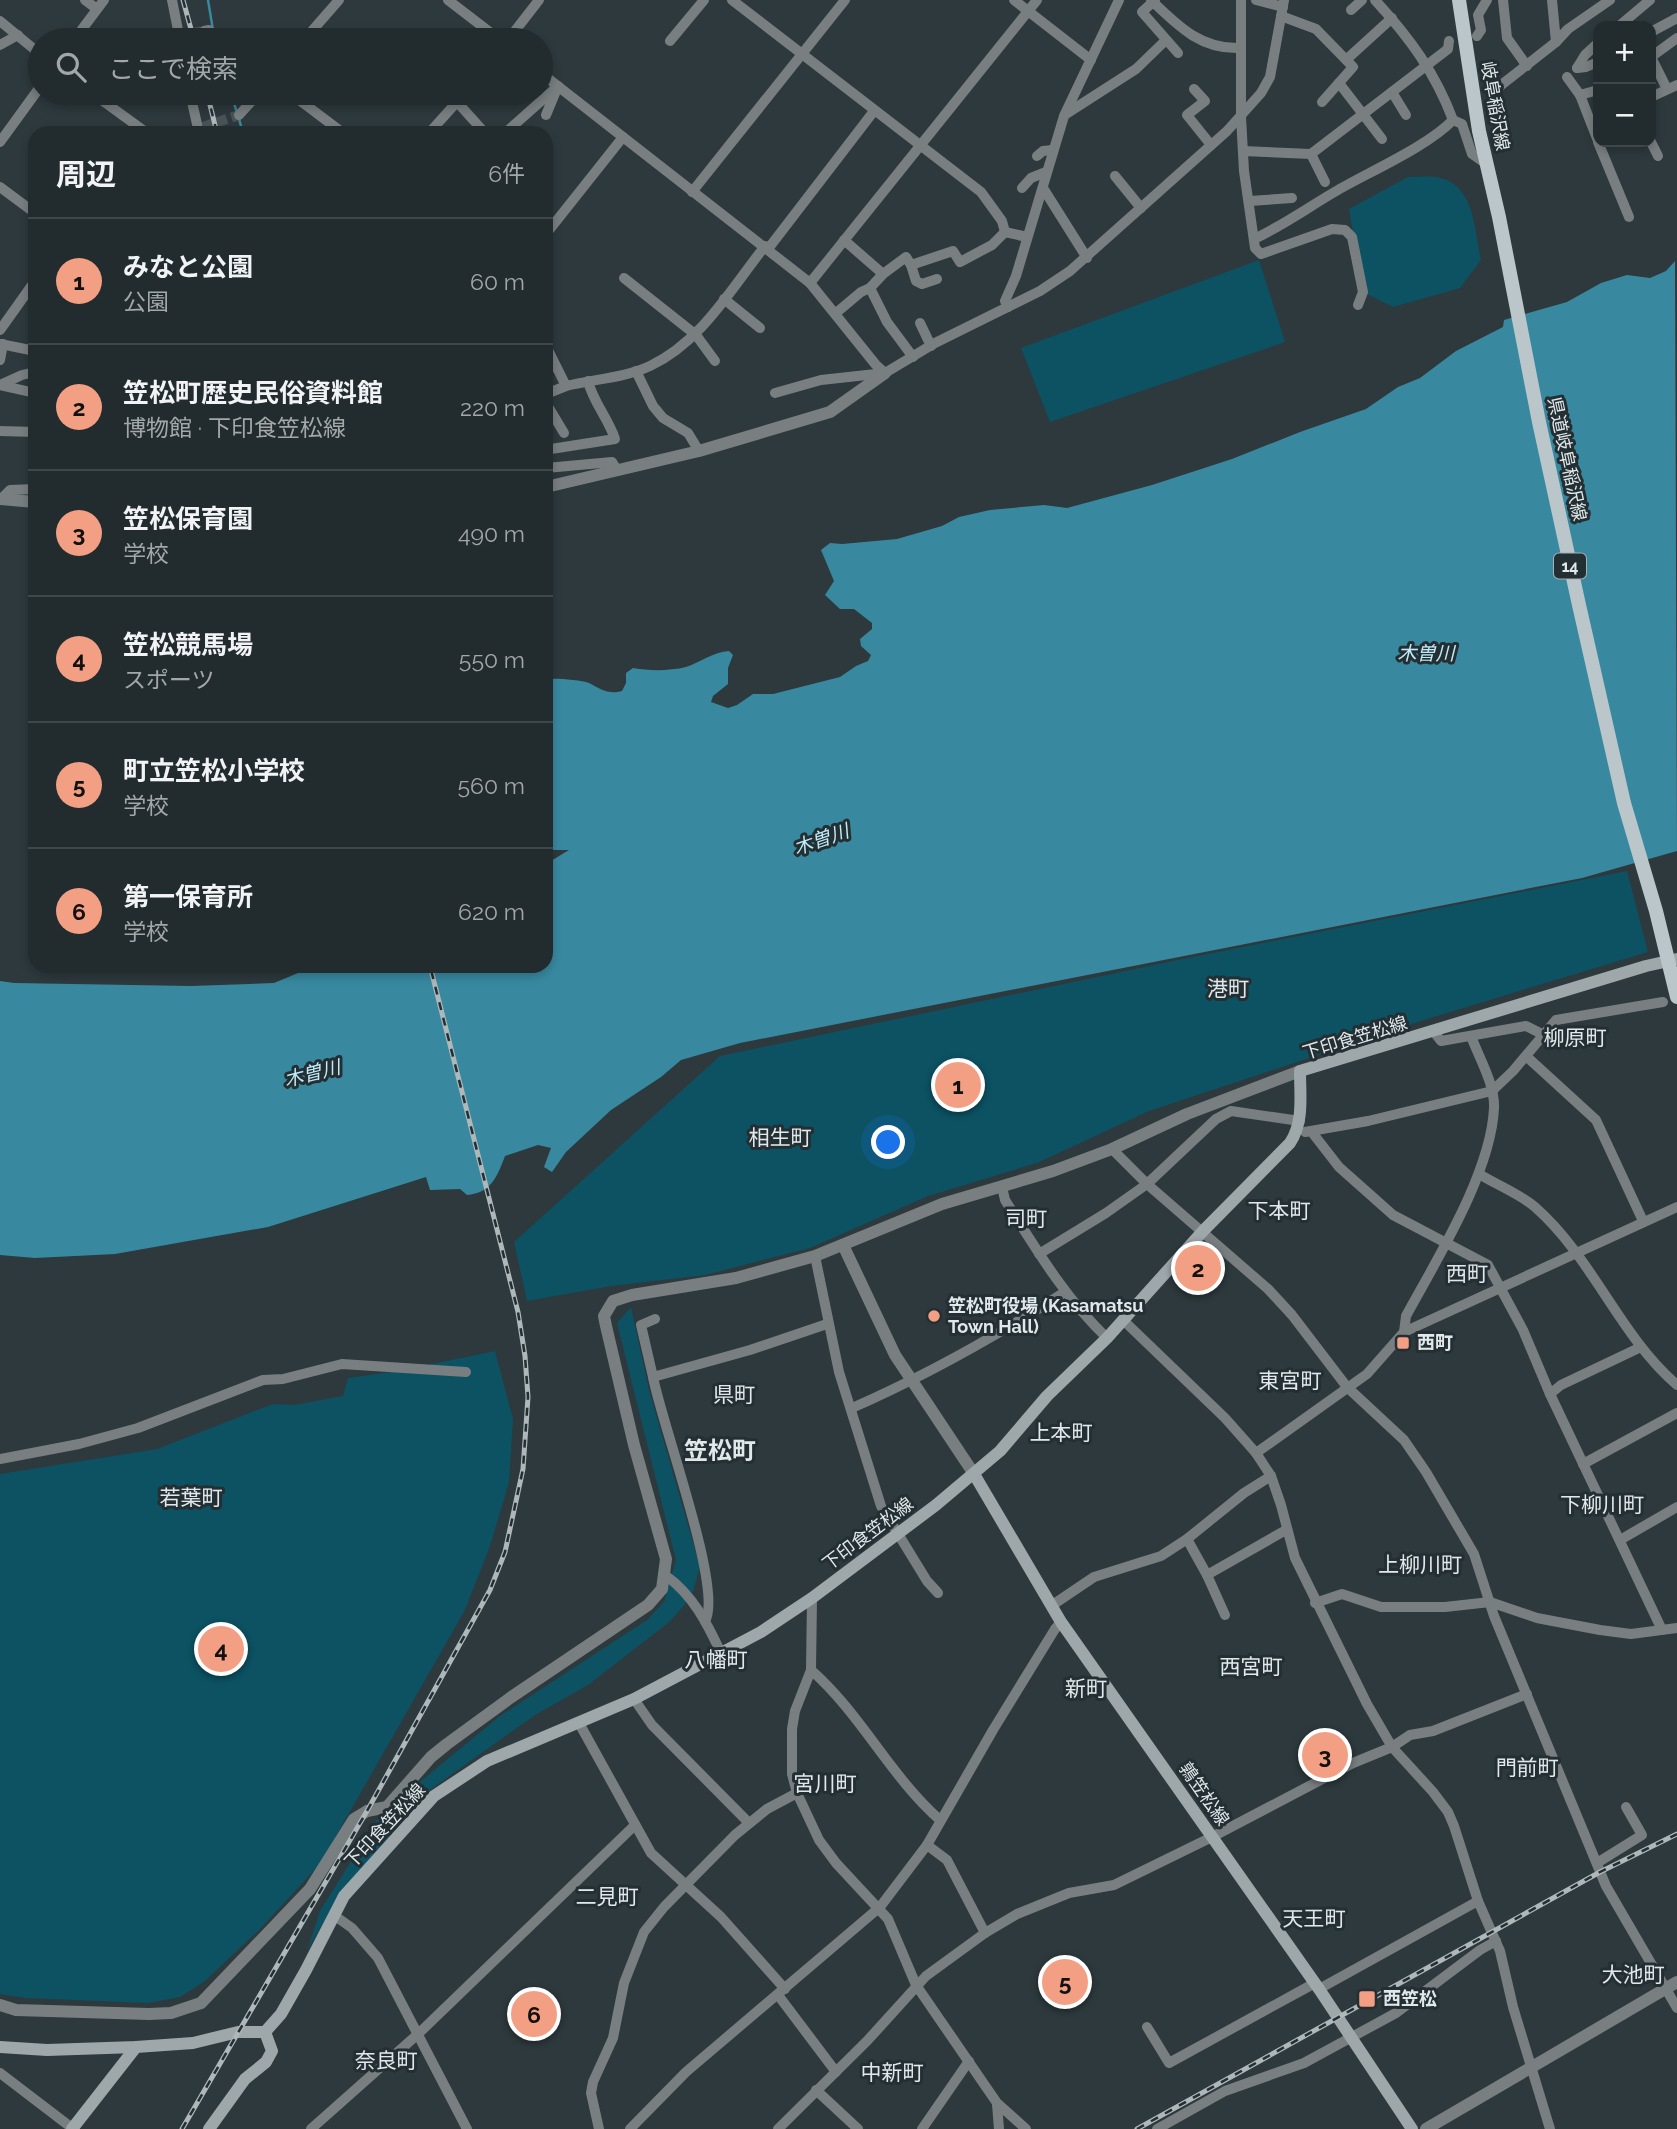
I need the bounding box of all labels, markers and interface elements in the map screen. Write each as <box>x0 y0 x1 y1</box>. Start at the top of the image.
map controls <box>1593 21 1656 147</box>
button: + <box>1593 21 1656 84</box>
search box <box>28 28 553 105</box>
icon: search <box>52 48 90 86</box>
text: ここで検索 <box>108 54 238 84</box>
street label: 岐阜稲沢線 <box>1477 60 1514 152</box>
button: − <box>1593 84 1656 147</box>
text: 周辺 <box>56 157 116 192</box>
text: 6件 <box>488 160 525 187</box>
text: みなと公園 <box>123 252 253 282</box>
text: 1 <box>73 268 85 295</box>
text: 60 m <box>470 268 525 295</box>
text: 公園 <box>123 288 169 315</box>
text: 笠松町歴史民俗資料館 <box>123 378 383 408</box>
text: 2 <box>73 394 85 421</box>
text: 220 m <box>460 394 525 421</box>
street label: 県道岐阜稲沢線 <box>1544 395 1591 523</box>
text: 博物館 · 下印食笠松線 <box>123 414 346 441</box>
text: 笠松保育園 <box>123 504 253 534</box>
text: 3 <box>73 520 85 547</box>
text: 490 m <box>458 520 525 547</box>
text: 学校 <box>123 540 169 567</box>
road number: 14 <box>1554 554 1586 579</box>
text: 笠松競馬場 <box>123 630 253 660</box>
water label: 木曽川 <box>1397 642 1456 664</box>
text: 4 <box>72 646 86 673</box>
text: 550 m <box>459 646 525 673</box>
text: スポーツ <box>123 666 215 693</box>
text: 町立笠松小学校 <box>123 756 305 786</box>
text: 5 <box>73 772 85 799</box>
text: 560 m <box>458 772 525 799</box>
text: 学校 <box>123 792 169 819</box>
water label: 木曽川 <box>790 819 853 859</box>
text: 第一保育所 <box>123 882 253 912</box>
text: 6 <box>72 898 86 925</box>
text: 620 m <box>458 898 525 925</box>
text: 学校 <box>123 918 169 945</box>
district label: 港町 <box>1207 976 1249 1001</box>
street label: 下印食笠松線 <box>1300 1012 1410 1063</box>
district label: 柳原町 <box>1544 1025 1607 1050</box>
water label: 木曽川 <box>282 1055 344 1091</box>
pin: 1 <box>935 1059 981 1111</box>
district label: 相生町 <box>749 1125 812 1150</box>
your location <box>871 1125 905 1159</box>
district label: 下本町 <box>1248 1198 1311 1223</box>
district label: 司町 <box>1005 1206 1047 1231</box>
pin: 2 <box>1175 1242 1221 1294</box>
district label: 西町 <box>1446 1261 1488 1286</box>
place label: 笠松町役場 (Kasamatsu Town Hall) <box>948 1295 1143 1337</box>
marker: 笠松町役場 (Kasamatsu Town Hall) <box>926 1308 942 1324</box>
place label: 西町 <box>1417 1332 1453 1353</box>
marker: 西町 <box>1395 1335 1411 1351</box>
district label: 東宮町 <box>1259 1368 1322 1393</box>
district label: 県町 <box>713 1382 755 1407</box>
district label: 上本町 <box>1030 1420 1093 1445</box>
district label: 笠松町 <box>684 1436 756 1465</box>
district label: 若葉町 <box>160 1485 223 1510</box>
district label: 下柳川町 <box>1560 1492 1644 1517</box>
street label: 下印食笠松線 <box>818 1493 917 1574</box>
district label: 上柳川町 <box>1378 1552 1462 1577</box>
pin: 4 <box>198 1623 244 1675</box>
district label: 八幡町 <box>685 1647 748 1672</box>
district label: 西宮町 <box>1220 1654 1283 1679</box>
district label: 新町 <box>1065 1676 1107 1701</box>
pin: 3 <box>1302 1729 1348 1781</box>
district label: 門前町 <box>1496 1755 1559 1780</box>
street label: 鶉笠松線 <box>1175 1758 1234 1829</box>
district label: 宮川町 <box>794 1771 857 1796</box>
street label: 下印食笠松線 <box>340 1779 429 1872</box>
district label: 二見町 <box>576 1884 639 1909</box>
district label: 天王町 <box>1283 1906 1346 1931</box>
pin: 5 <box>1042 1956 1088 2008</box>
district label: 大池町 <box>1602 1962 1665 1987</box>
pin: 6 <box>511 1988 557 2040</box>
place label: 西笠松 <box>1383 1988 1437 2009</box>
marker: 西笠松 <box>1357 1989 1377 2009</box>
district label: 奈良町 <box>355 2048 418 2073</box>
district label: 中新町 <box>861 2060 924 2085</box>

